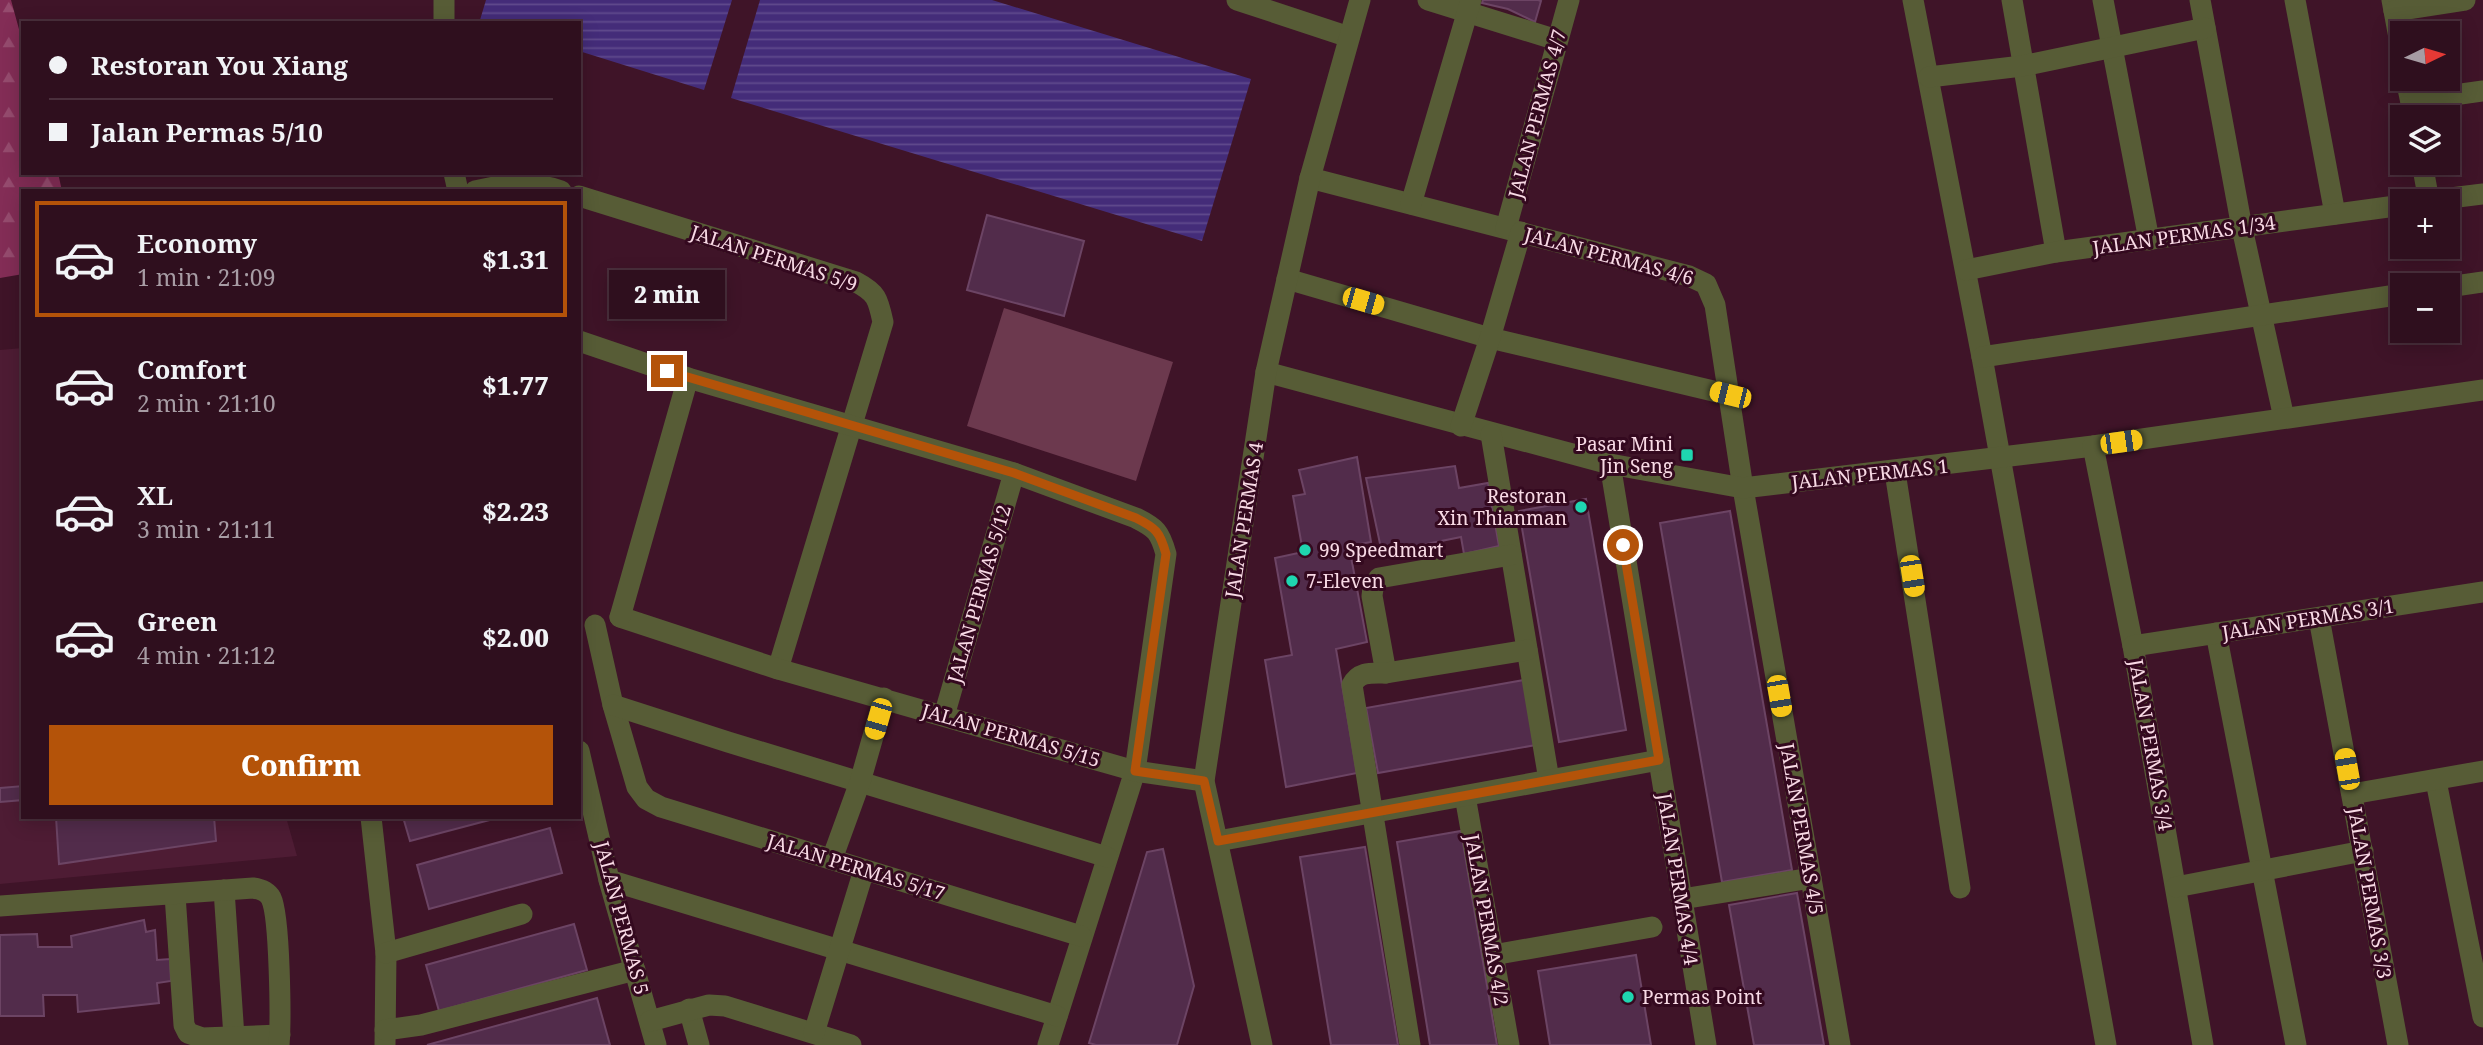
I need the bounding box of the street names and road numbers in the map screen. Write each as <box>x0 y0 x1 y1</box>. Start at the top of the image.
street label: JALAN PERMAS 4/7 <box>1502 27 1572 202</box>
street label: JALAN PERMAS 1/34 <box>2090 209 2278 261</box>
street label: JALAN PERMAS 5/9 <box>686 218 861 297</box>
street label: JALAN PERMAS 4/6 <box>1521 221 1696 291</box>
street label: JALAN PERMAS 4 <box>1219 440 1269 601</box>
street label: JALAN PERMAS 1 <box>1789 453 1950 495</box>
street label: JALAN PERMAS 5/12 <box>941 502 1017 687</box>
street label: JALAN PERMAS 3/1 <box>2219 593 2396 646</box>
street label: JALAN PERMAS 3/4 <box>2123 656 2179 833</box>
street label: JALAN PERMAS 5/15 <box>918 697 1103 773</box>
street label: JALAN PERMAS 4/5 <box>1774 740 1830 917</box>
street label: JALAN PERMAS 4/4 <box>1651 790 1704 967</box>
street label: JALAN PERMAS 3/3 <box>2342 804 2398 981</box>
street label: JALAN PERMAS 5/17 <box>763 827 948 906</box>
street label: JALAN PERMAS 4/2 <box>1459 831 1515 1008</box>
street label: JALAN PERMAS 5 <box>589 837 655 998</box>

